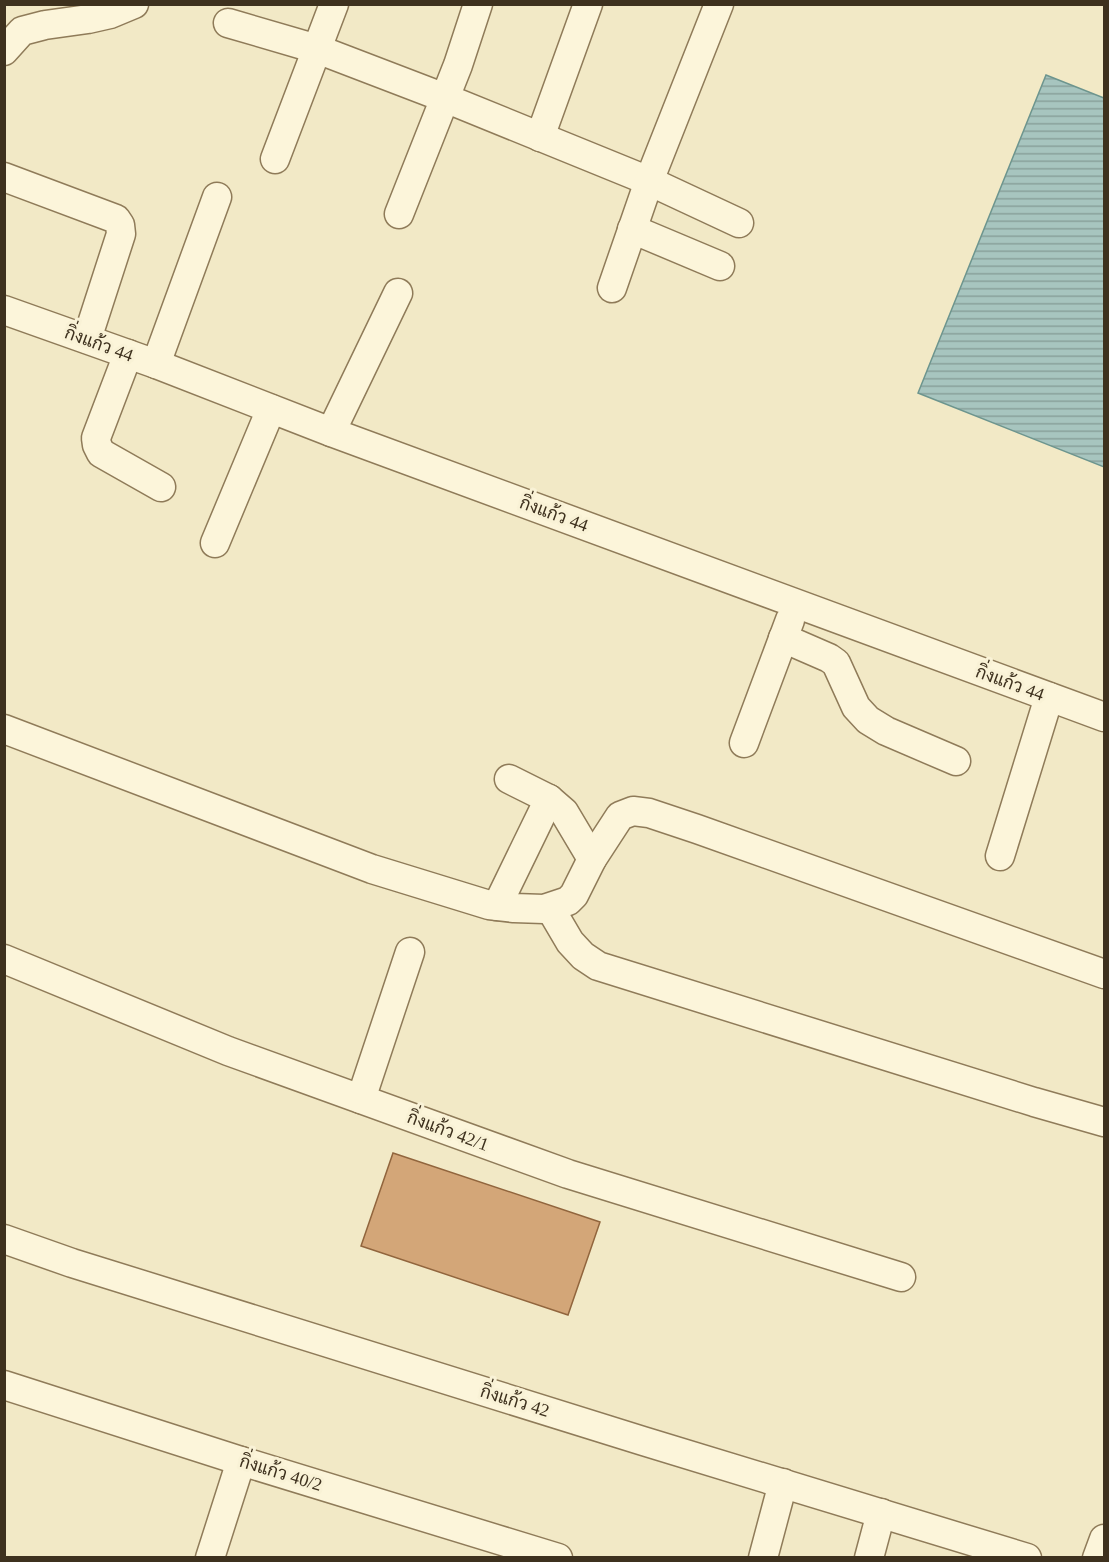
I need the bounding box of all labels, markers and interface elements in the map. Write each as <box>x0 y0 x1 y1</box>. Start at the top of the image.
street label: กิ่งแก้ว 44 <box>62 318 138 366</box>
street label: กิ่งแก้ว 44 <box>517 488 593 536</box>
street label: กิ่งแก้ว 44 <box>973 657 1049 705</box>
street label: กิ่งแก้ว 42/1 <box>405 1102 493 1155</box>
street label: กิ่งแก้ว 42 <box>478 1376 553 1421</box>
street label: กิ่งแก้ว 40/2 <box>237 1446 326 1495</box>

